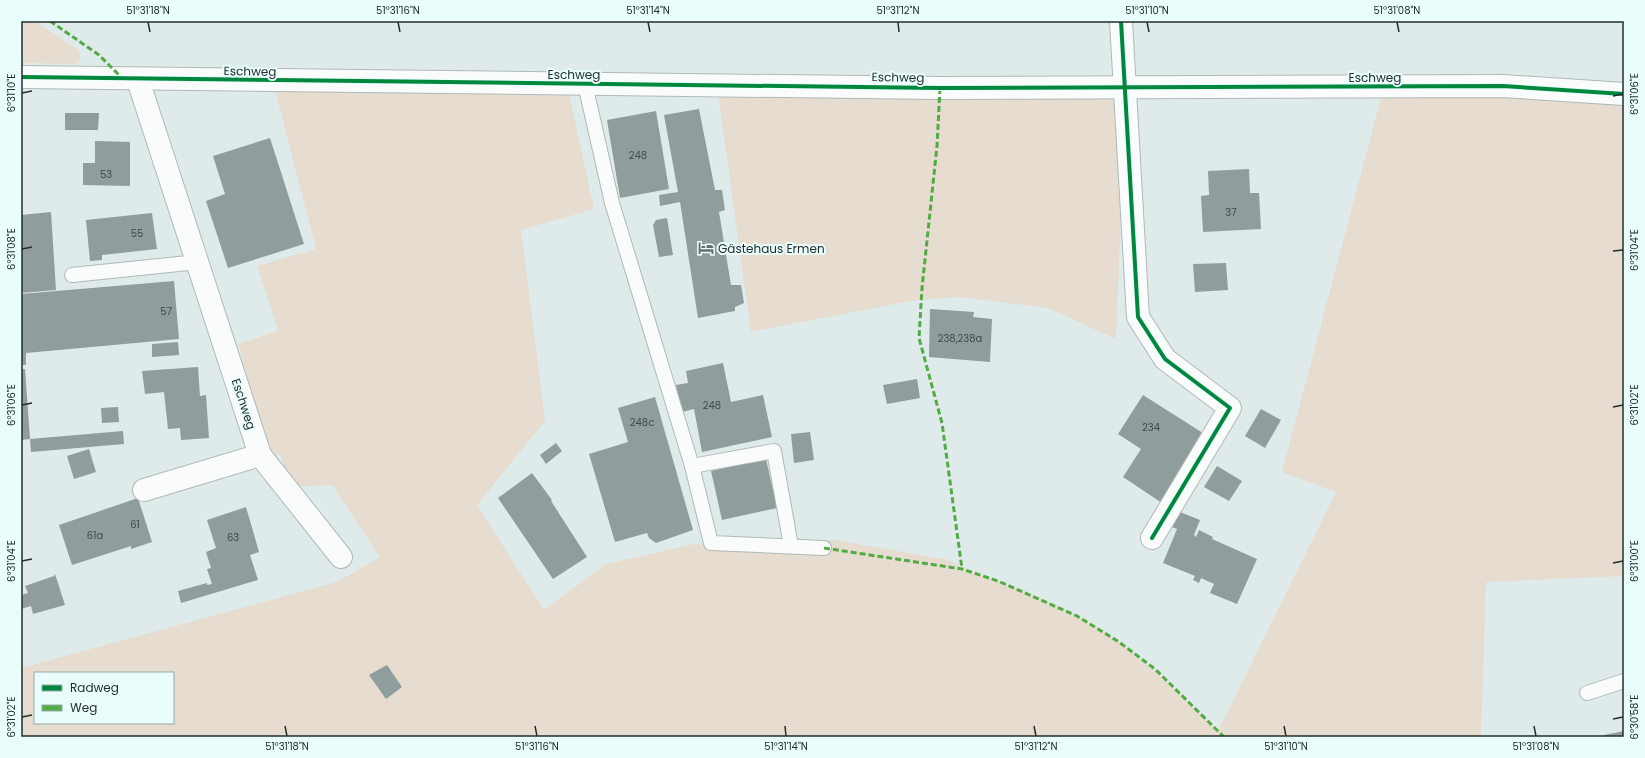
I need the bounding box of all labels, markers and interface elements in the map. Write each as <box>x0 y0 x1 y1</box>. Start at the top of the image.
text: 51°31'18"N <box>126 3 170 18</box>
text: 51°31'16"N <box>376 3 420 18</box>
text: 51°31'14"N <box>626 3 670 18</box>
text: 51°31'12"N <box>876 3 920 18</box>
text: 51°31'10"N <box>1125 3 1169 18</box>
text: 51°31'08"N <box>1374 3 1420 18</box>
street label: Eschweg <box>223 62 277 80</box>
street label: Eschweg <box>548 66 600 83</box>
street label: Eschweg <box>871 68 925 86</box>
street label: Eschweg <box>1349 69 1401 86</box>
text: 6°31'06"E <box>1627 73 1642 115</box>
text: 6°31'10"E <box>4 74 19 112</box>
house number: 248 <box>629 148 647 163</box>
house number: 53 <box>100 167 112 182</box>
house number: 37 <box>1225 205 1237 220</box>
house number: 55 <box>131 226 143 241</box>
text: 6°31'08"E <box>4 228 19 270</box>
text: 6°31'04"E <box>1627 229 1642 271</box>
hotel icon: Gästehaus Ermen <box>697 239 715 257</box>
place label: Gästehaus Ermen <box>718 240 825 257</box>
house number: 57 <box>160 304 172 319</box>
house number: 238,238a <box>938 331 982 346</box>
street label: Eschweg <box>228 376 260 432</box>
text: 6°31'06"E <box>4 384 19 426</box>
text: 6°31'02"E <box>1627 384 1642 426</box>
house number: 248 <box>703 398 721 413</box>
house number: 248c <box>630 415 654 430</box>
house number: 234 <box>1142 420 1160 435</box>
house number: 61 <box>130 517 140 532</box>
house number: 61a <box>87 528 103 543</box>
house number: 63 <box>227 530 239 545</box>
text: 6°31'04"E <box>4 540 19 582</box>
text: 6°31'00"E <box>1627 540 1642 582</box>
legend <box>34 672 174 724</box>
text: Radweg <box>70 679 119 696</box>
text: 6°30'58"E <box>1627 695 1642 739</box>
text: 6°31'02"E <box>4 696 19 738</box>
text: Weg <box>70 699 97 716</box>
text: 51°31'18"N <box>265 739 309 754</box>
text: 51°31'16"N <box>515 739 559 754</box>
text: 51°31'14"N <box>764 739 808 754</box>
text: 51°31'12"N <box>1014 739 1058 754</box>
text: 51°31'10"N <box>1264 739 1308 754</box>
text: 51°31'08"N <box>1513 739 1559 754</box>

